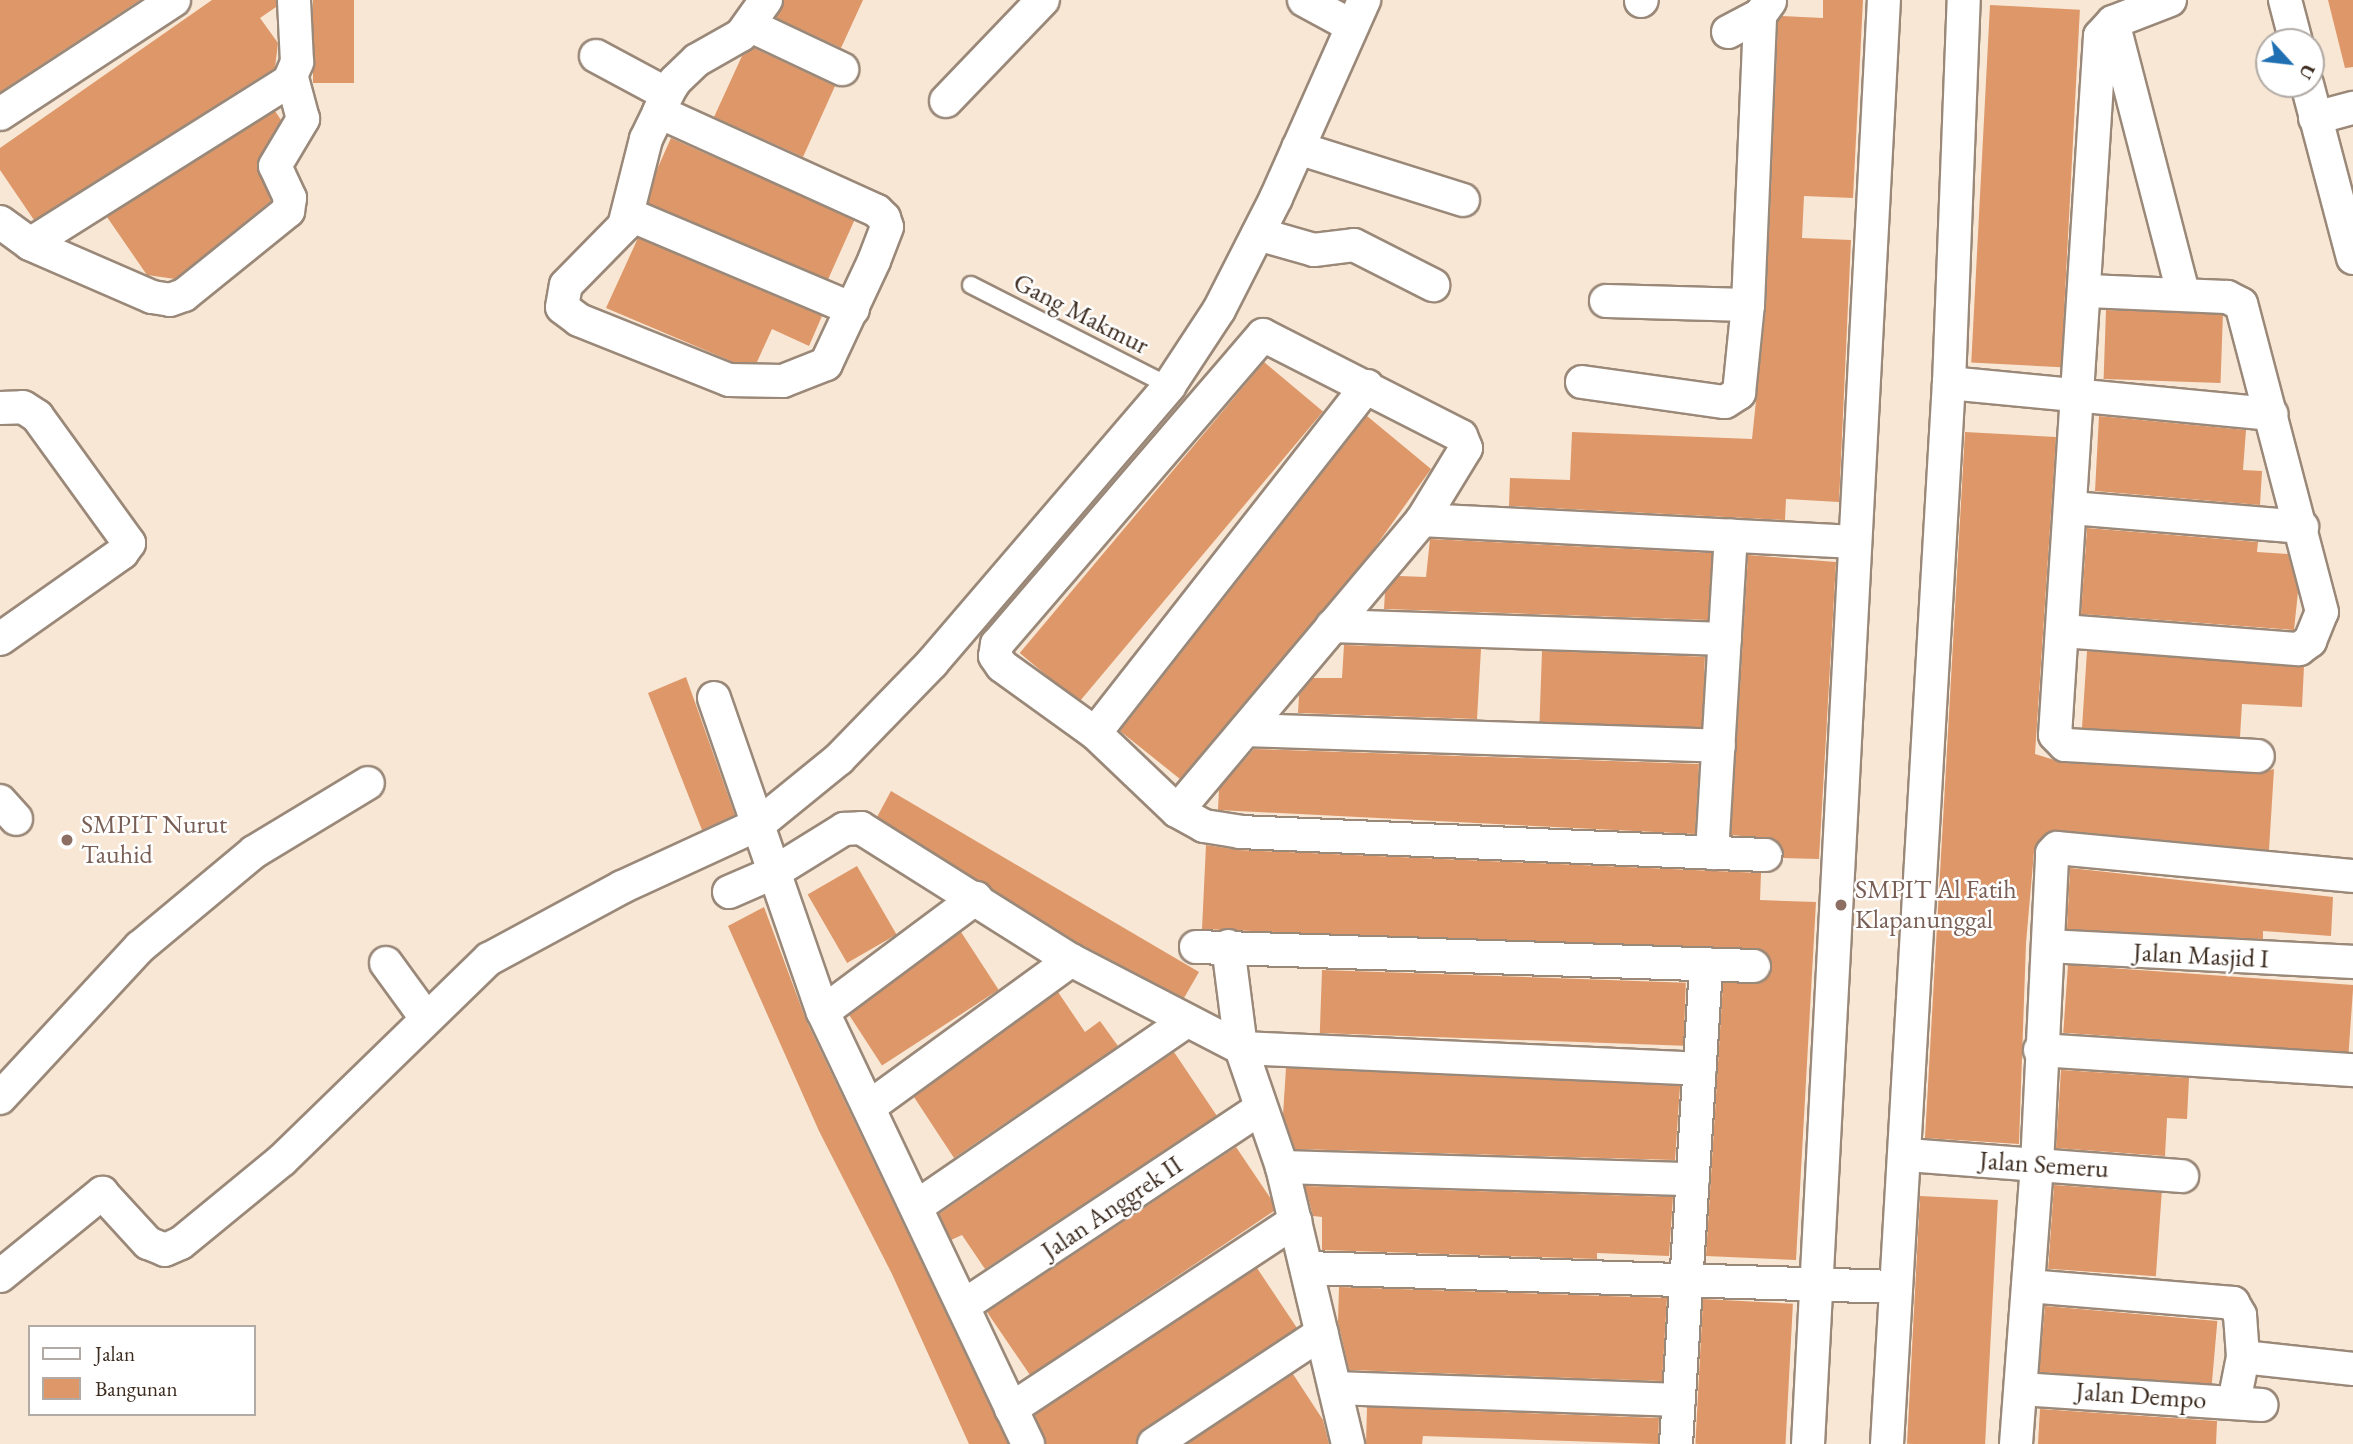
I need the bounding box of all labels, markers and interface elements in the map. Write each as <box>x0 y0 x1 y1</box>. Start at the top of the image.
north arrow <box>2255 28 2325 98</box>
text: U <box>2293 60 2322 84</box>
street label: Gang Makmur <box>1008 267 1154 361</box>
place label: SMPIT Nurut Tauhid <box>81 809 227 870</box>
marker: SMPIT Nurut Tauhid <box>59 832 75 848</box>
place label: SMPIT Al Fatih Klapanunggal <box>1855 874 2017 936</box>
marker: SMPIT Al Fatih Klapanunggal <box>1833 897 1849 913</box>
street label: Jalan Masjid I <box>2132 937 2270 975</box>
street label: Jalan Semeru <box>1978 1145 2110 1185</box>
street label: Jalan Anggrek II <box>1036 1149 1188 1267</box>
legend <box>28 1325 256 1416</box>
text: Jalan <box>95 1340 135 1367</box>
text: Bangunan <box>95 1375 178 1402</box>
street label: Jalan Dempo <box>2075 1376 2207 1416</box>

